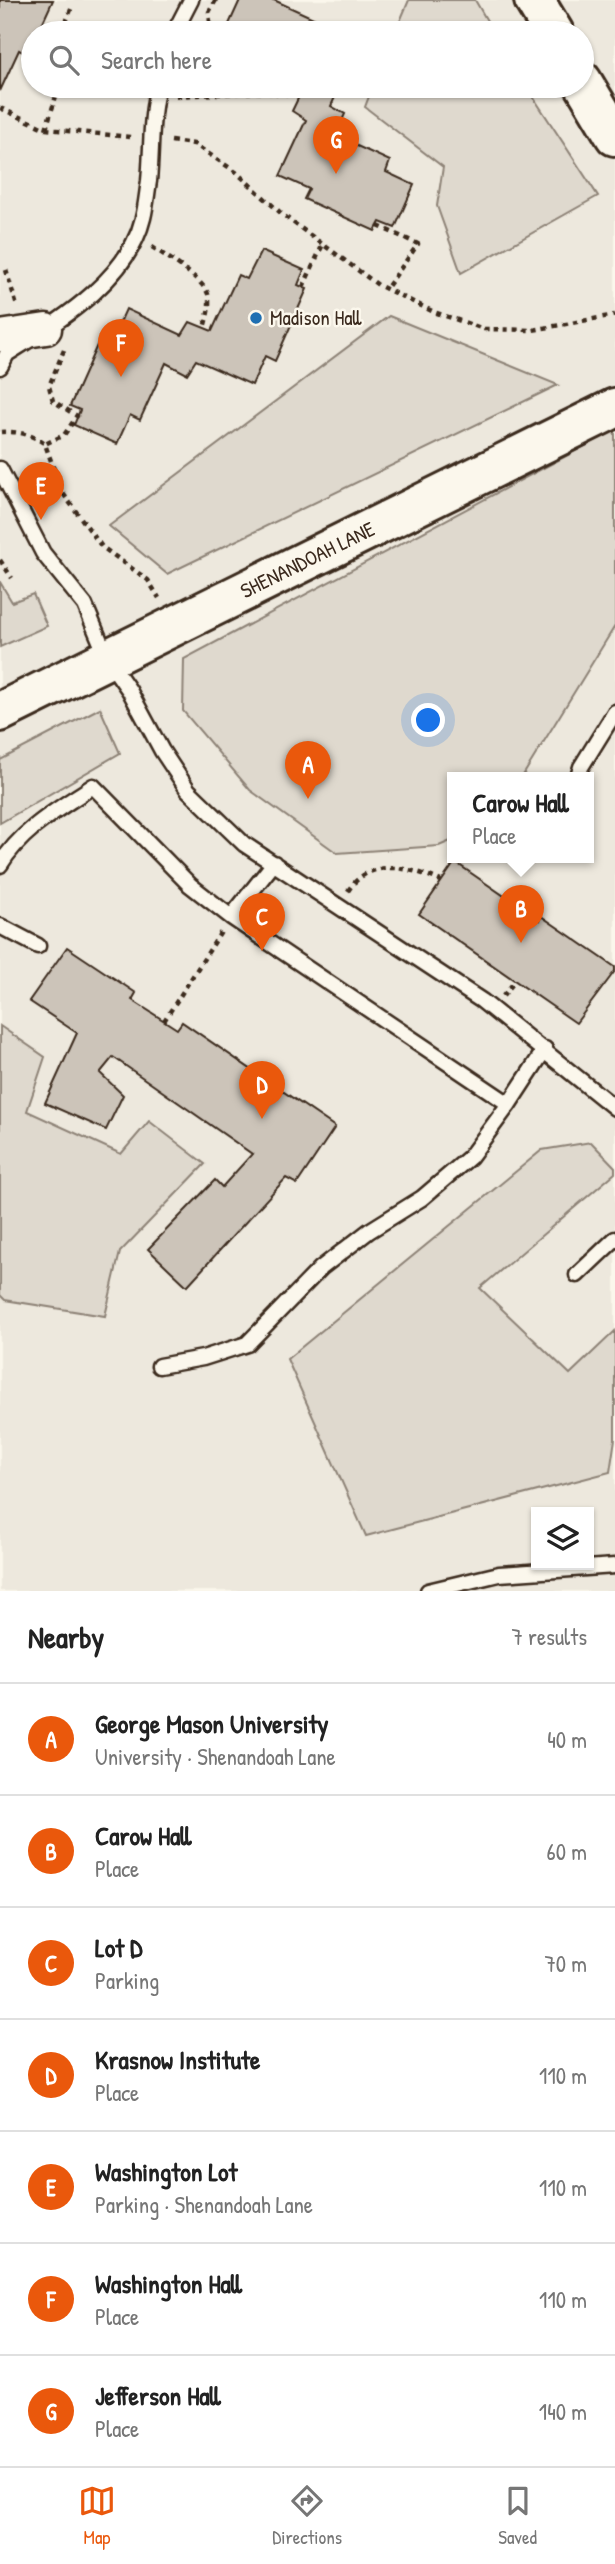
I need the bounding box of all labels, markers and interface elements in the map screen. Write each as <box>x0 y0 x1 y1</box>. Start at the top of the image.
search box <box>21 21 594 98</box>
icon: search <box>45 41 83 79</box>
text: Search here <box>101 42 212 77</box>
pin: G <box>313 116 359 174</box>
place label: Madison Hall <box>270 303 363 332</box>
marker: Madison Hall <box>248 310 264 326</box>
pin: F <box>98 319 144 377</box>
pin: E <box>18 462 64 520</box>
street label: SHENANDOAH LANE <box>235 514 379 605</box>
your location <box>411 703 445 737</box>
pin: A <box>285 741 331 799</box>
popup <box>447 772 594 863</box>
text: Carow Hall <box>472 785 569 820</box>
text: Place <box>472 820 517 851</box>
pin: B <box>498 885 544 943</box>
pin: C <box>239 893 285 951</box>
pin: D <box>239 1061 285 1119</box>
map controls <box>531 1507 594 1570</box>
button: layers <box>531 1507 594 1570</box>
text: Nearby <box>28 1617 104 1657</box>
text: 7 results <box>511 1621 587 1652</box>
text: George Mason University <box>95 1706 329 1741</box>
text: A <box>45 1724 57 1755</box>
text: 40 m <box>547 1724 587 1755</box>
text: University · Shenandoah Lane <box>95 1741 336 1772</box>
text: Carow Hall <box>95 1818 192 1853</box>
text: B <box>45 1836 57 1867</box>
text: 60 m <box>547 1836 587 1867</box>
text: Place <box>95 1853 139 1884</box>
text: Lot D <box>95 1930 142 1965</box>
text: C <box>45 1948 57 1979</box>
text: 70 m <box>544 1948 587 1979</box>
text: Parking <box>95 1965 159 1996</box>
text: Krasnow Institute <box>95 2042 260 2077</box>
text: D <box>46 2060 56 2091</box>
text: 110 m <box>539 2060 587 2091</box>
text: Place <box>95 2077 139 2108</box>
text: Washington Lot <box>95 2154 238 2189</box>
text: E <box>46 2172 56 2203</box>
text: 110 m <box>539 2172 587 2203</box>
text: Parking · Shenandoah Lane <box>95 2189 313 2220</box>
text: Washington Hall <box>95 2266 242 2301</box>
text: F <box>47 2284 55 2315</box>
text: 110 m <box>539 2284 587 2315</box>
text: Place <box>95 2301 139 2332</box>
text: Jefferson Hall <box>95 2378 221 2413</box>
text: G <box>45 2396 57 2427</box>
text: 140 m <box>539 2396 587 2427</box>
text: Place <box>95 2413 139 2444</box>
tab: Map <box>78 2482 116 2550</box>
tab: Directions <box>272 2482 342 2550</box>
tab: Saved <box>498 2482 537 2550</box>

